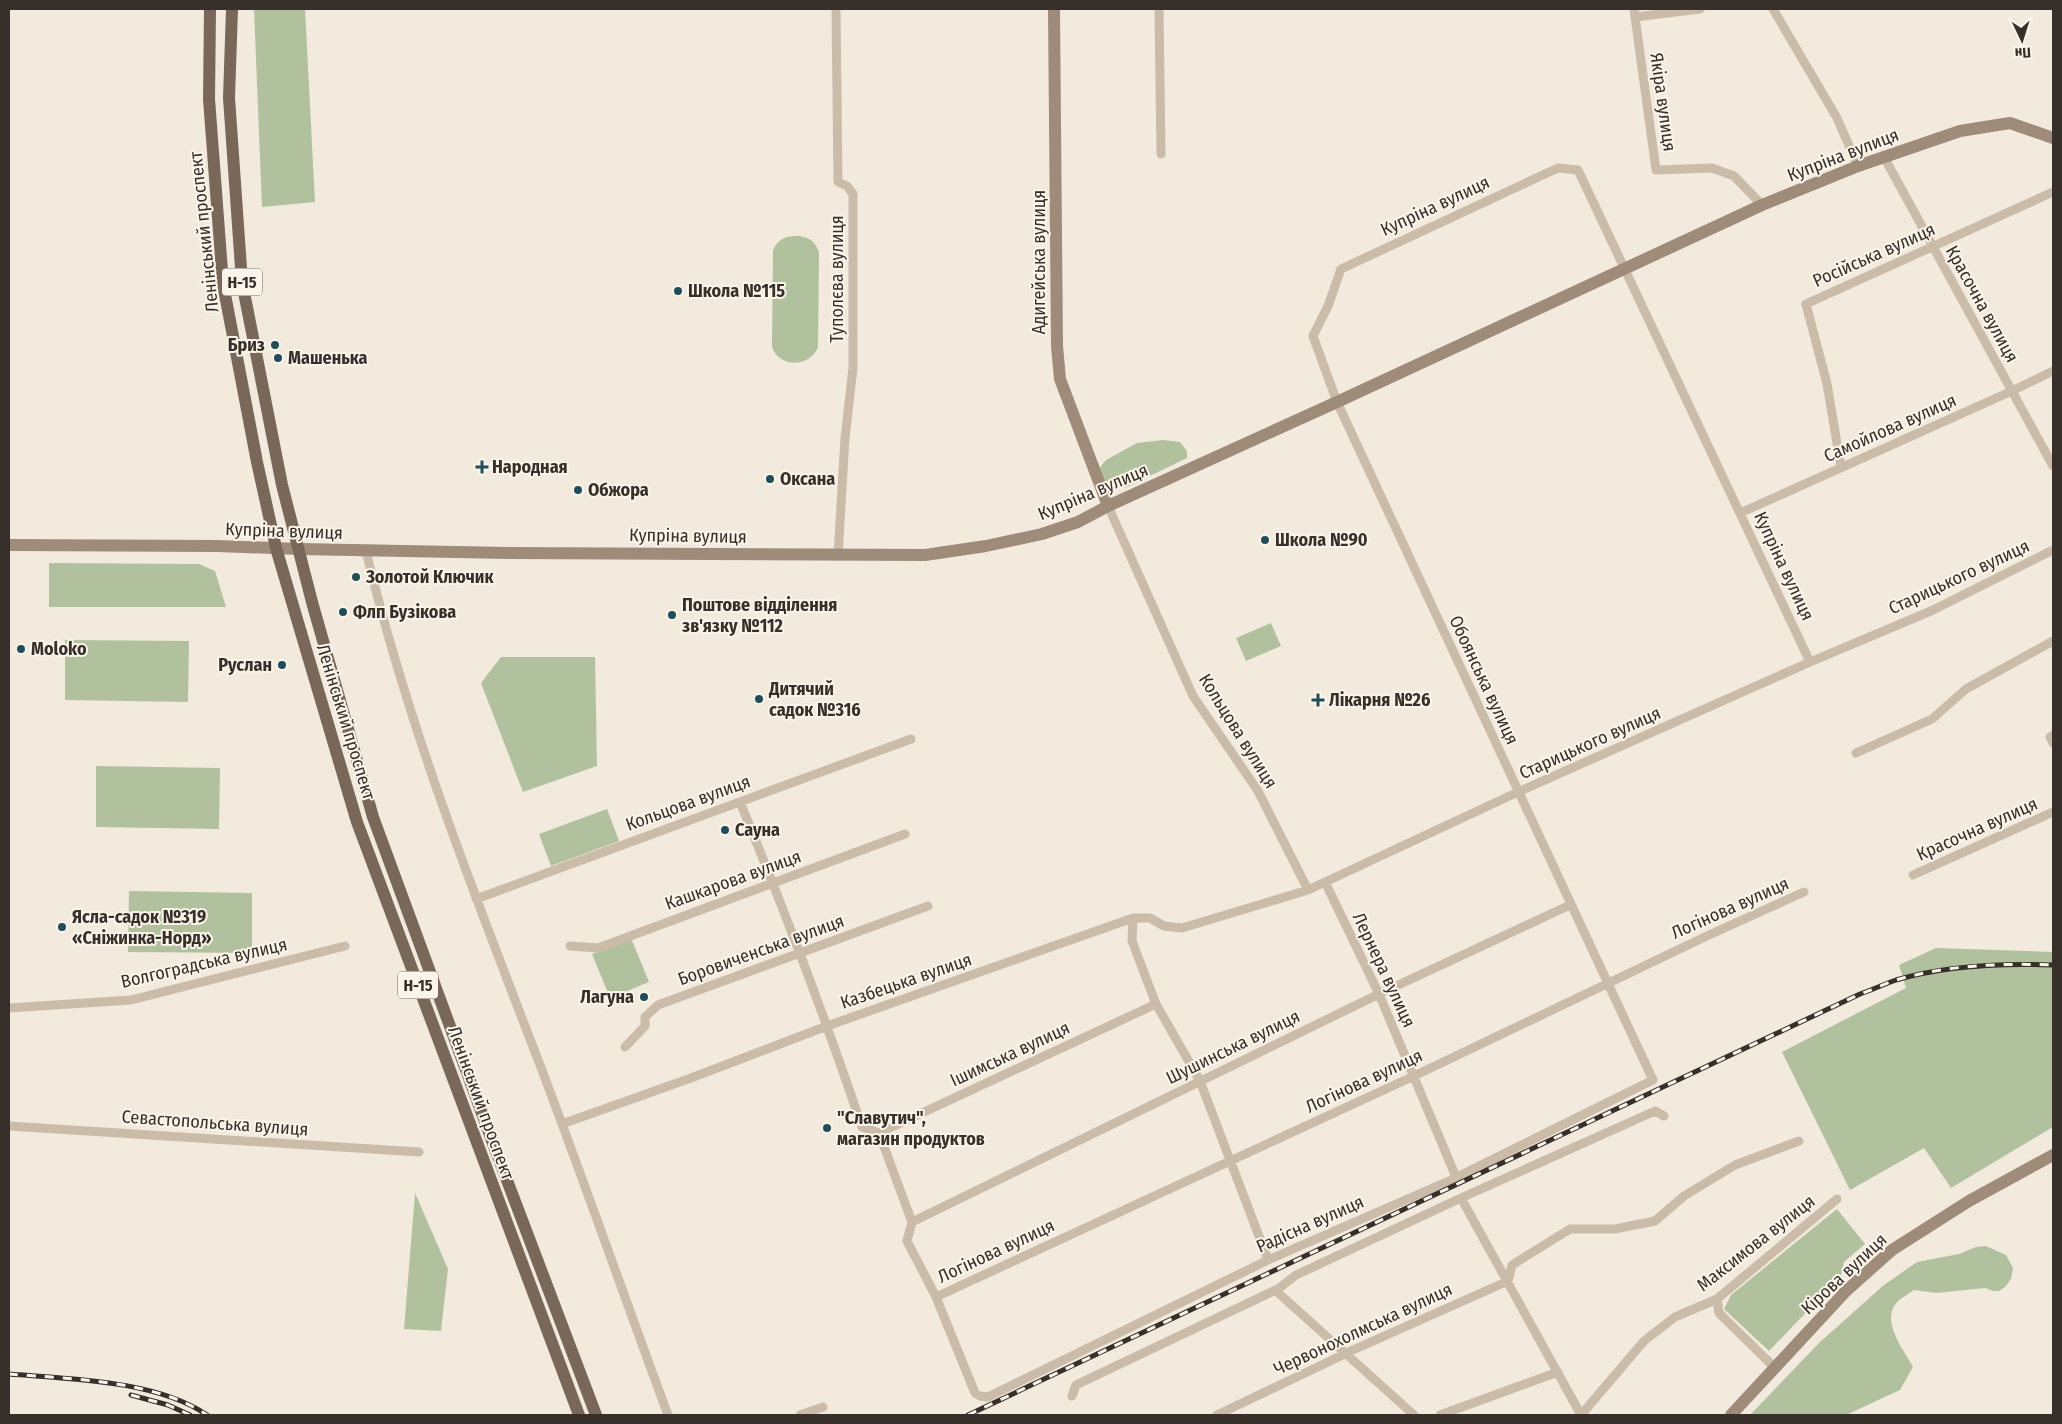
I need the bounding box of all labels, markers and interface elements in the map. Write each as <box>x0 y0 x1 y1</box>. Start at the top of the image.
north arrow <box>1997 15 2047 65</box>
text: Пн <box>2014 43 2031 62</box>
street label: Якіра вулиця <box>1645 51 1681 153</box>
street label: Купріна вулиця <box>1784 124 1902 186</box>
street label: Ленінський проспект <box>185 150 223 314</box>
street label: Купріна вулиця <box>1377 171 1493 241</box>
street label: Адигейська вулиця <box>1028 190 1050 334</box>
street label: Туполєва вулиця <box>826 215 848 343</box>
street label: Російська вулиця <box>1809 218 1939 292</box>
street label: Красочна вулиця <box>1941 242 2023 366</box>
road number: Н-15 <box>222 268 262 296</box>
place label: Школа №115 <box>688 280 785 302</box>
marker: Школа №115 <box>672 285 684 297</box>
place label: Бриз <box>228 334 265 356</box>
marker: Бриз <box>269 339 281 351</box>
place label: Машенька <box>288 347 368 369</box>
marker: Машенька <box>272 352 284 364</box>
street label: Самойлова вулиця <box>1820 389 1960 467</box>
place label: Народная <box>492 456 568 478</box>
street label: Купріна вулиця <box>1034 459 1152 525</box>
marker: Народная <box>476 461 488 473</box>
place label: Оксана <box>780 468 835 490</box>
marker: Оксана <box>764 473 776 485</box>
place label: Обжора <box>588 479 649 501</box>
marker: Обжора <box>572 484 584 496</box>
street label: Купріна вулиця <box>1749 508 1819 624</box>
street label: Купріна вулиця <box>225 518 343 544</box>
street label: Купріна вулиця <box>629 524 747 548</box>
place label: Школа №90 <box>1275 529 1368 551</box>
marker: Школа №90 <box>1259 534 1271 546</box>
street label: Старицького вулиця <box>1885 535 2033 619</box>
place label: Золотой Ключик <box>365 566 494 588</box>
marker: Золотой Ключик <box>350 571 362 583</box>
place label: Поштове відділення зв'язку №112 <box>682 594 837 637</box>
place label: Флп Бузікова <box>353 601 456 623</box>
marker: Флп Бузікова <box>337 606 349 618</box>
marker: Поштове відділення зв'язку №112 <box>666 609 678 621</box>
street label: Обоянська вулиця <box>1445 612 1523 748</box>
place label: Moloko <box>31 638 87 660</box>
street label: Ленінський проспект <box>312 641 380 803</box>
marker: Moloko <box>15 643 27 655</box>
place label: Руслан <box>218 654 272 676</box>
marker: Руслан <box>276 659 288 671</box>
street label: Кольцова вулиця <box>1194 670 1282 792</box>
place label: Дитячий садок №316 <box>768 678 861 721</box>
place label: Лікарня №26 <box>1329 689 1430 711</box>
marker: Дитячий садок №316 <box>753 693 765 705</box>
marker: Лікарня №26 <box>1311 693 1325 707</box>
street label: Старицького вулиця <box>1516 702 1664 784</box>
street label: Кольцова вулиця <box>623 770 753 836</box>
street label: Красочна вулиця <box>1913 792 2041 866</box>
place label: Сауна <box>735 819 780 841</box>
marker: Сауна <box>719 824 731 836</box>
street label: Кашкарова вулиця <box>662 845 804 915</box>
street label: Логінова вулиця <box>1668 872 1792 944</box>
place label: Ясла-садок №319 «Сніжинка-Норд» <box>72 906 212 949</box>
street label: Лернера вулиця <box>1348 909 1420 1031</box>
street label: Боровиченська вулиця <box>675 910 847 990</box>
marker: Ясла-садок №319 «Сніжинка-Норд» <box>56 921 68 933</box>
street label: Волгоградська вулиця <box>119 933 289 993</box>
street label: Казбецька вулиця <box>837 948 975 1014</box>
road number: Н-15 <box>398 972 438 998</box>
place label: Лагуна <box>580 986 634 1008</box>
marker: Лагуна <box>638 991 650 1003</box>
street label: Шушинська вулиця <box>1162 1005 1304 1089</box>
street label: Ішимська вулиця <box>947 1017 1073 1091</box>
street label: Ленінський проспект <box>443 1023 519 1183</box>
street label: Логінова вулиця <box>1302 1044 1426 1118</box>
street label: Севастопольська вулиця <box>121 1106 309 1140</box>
place label: "Славутич", магазин продуктов <box>837 1107 985 1150</box>
marker: "Славутич", магазин продуктов <box>821 1122 833 1134</box>
street label: Максимова вулиця <box>1693 1190 1819 1296</box>
street label: Радісна вулиця <box>1253 1191 1367 1257</box>
street label: Логінова вулиця <box>934 1214 1058 1288</box>
street label: Кірова вулиця <box>1797 1229 1891 1319</box>
street label: Червонохолмська вулиця <box>1270 1278 1456 1380</box>

